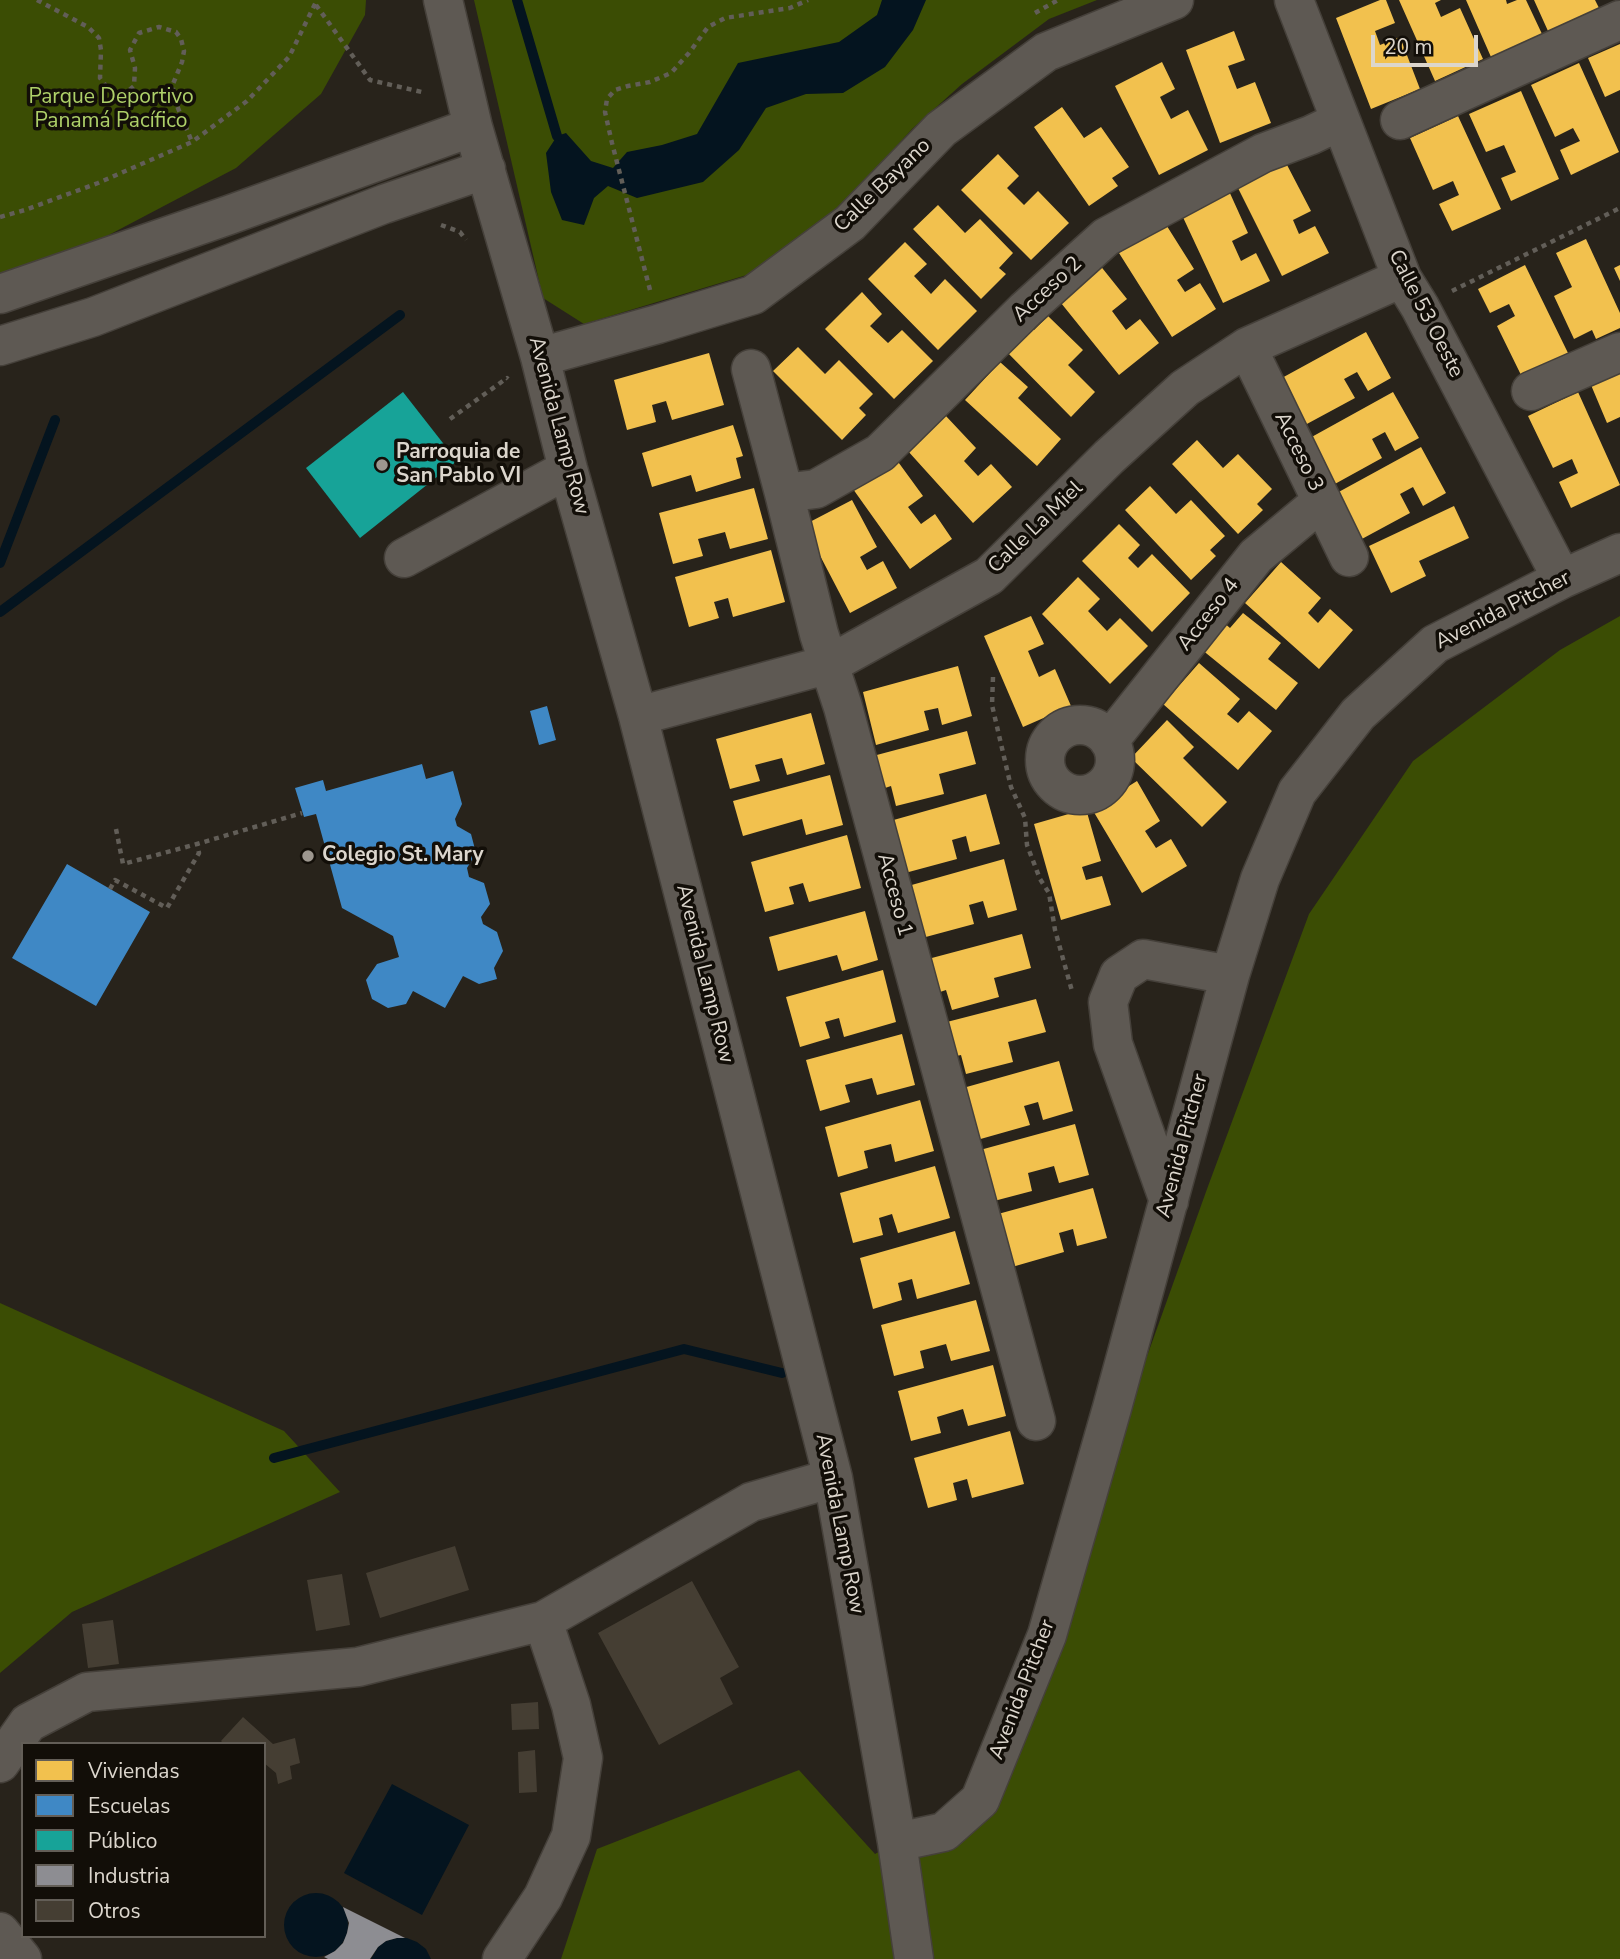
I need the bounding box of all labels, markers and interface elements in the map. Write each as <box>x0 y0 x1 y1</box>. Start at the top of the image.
scale bar <box>1375 21 1482 65</box>
text: 20 m <box>1384 33 1433 61</box>
park label: Parque Deportivo Panamá Pacífico <box>28 85 194 135</box>
street label: Calle Bayano <box>830 134 936 238</box>
street label: Calle 53 Oeste <box>1382 246 1468 382</box>
street label: Acceso 2 <box>1008 252 1088 328</box>
street label: Avenida Lamp Row <box>522 334 594 518</box>
street label: Acceso 3 <box>1268 408 1328 496</box>
place label: Parroquia de San Pablo VI <box>396 440 521 490</box>
marker: Parroquia de San Pablo VI <box>374 457 390 473</box>
street label: Calle La Miel <box>983 477 1089 579</box>
street label: Avenida Pitcher <box>1431 566 1575 656</box>
street label: Acceso 4 <box>1173 574 1245 656</box>
place label: Colegio St. Mary <box>322 843 483 869</box>
marker: Colegio St. Mary <box>300 848 316 864</box>
street label: Acceso 1 <box>871 851 917 939</box>
street label: Avenida Lamp Row <box>670 882 738 1066</box>
street label: Avenida Pitcher <box>1152 1071 1214 1221</box>
street label: Avenida Lamp Row <box>809 1432 869 1616</box>
street label: Avenida Pitcher <box>985 1616 1061 1764</box>
legend <box>21 1742 266 1938</box>
text: Viviendas <box>88 1757 180 1785</box>
text: Escuelas <box>88 1792 170 1820</box>
text: Público <box>88 1827 157 1855</box>
text: Industria <box>88 1862 170 1890</box>
text: Otros <box>88 1897 141 1925</box>

